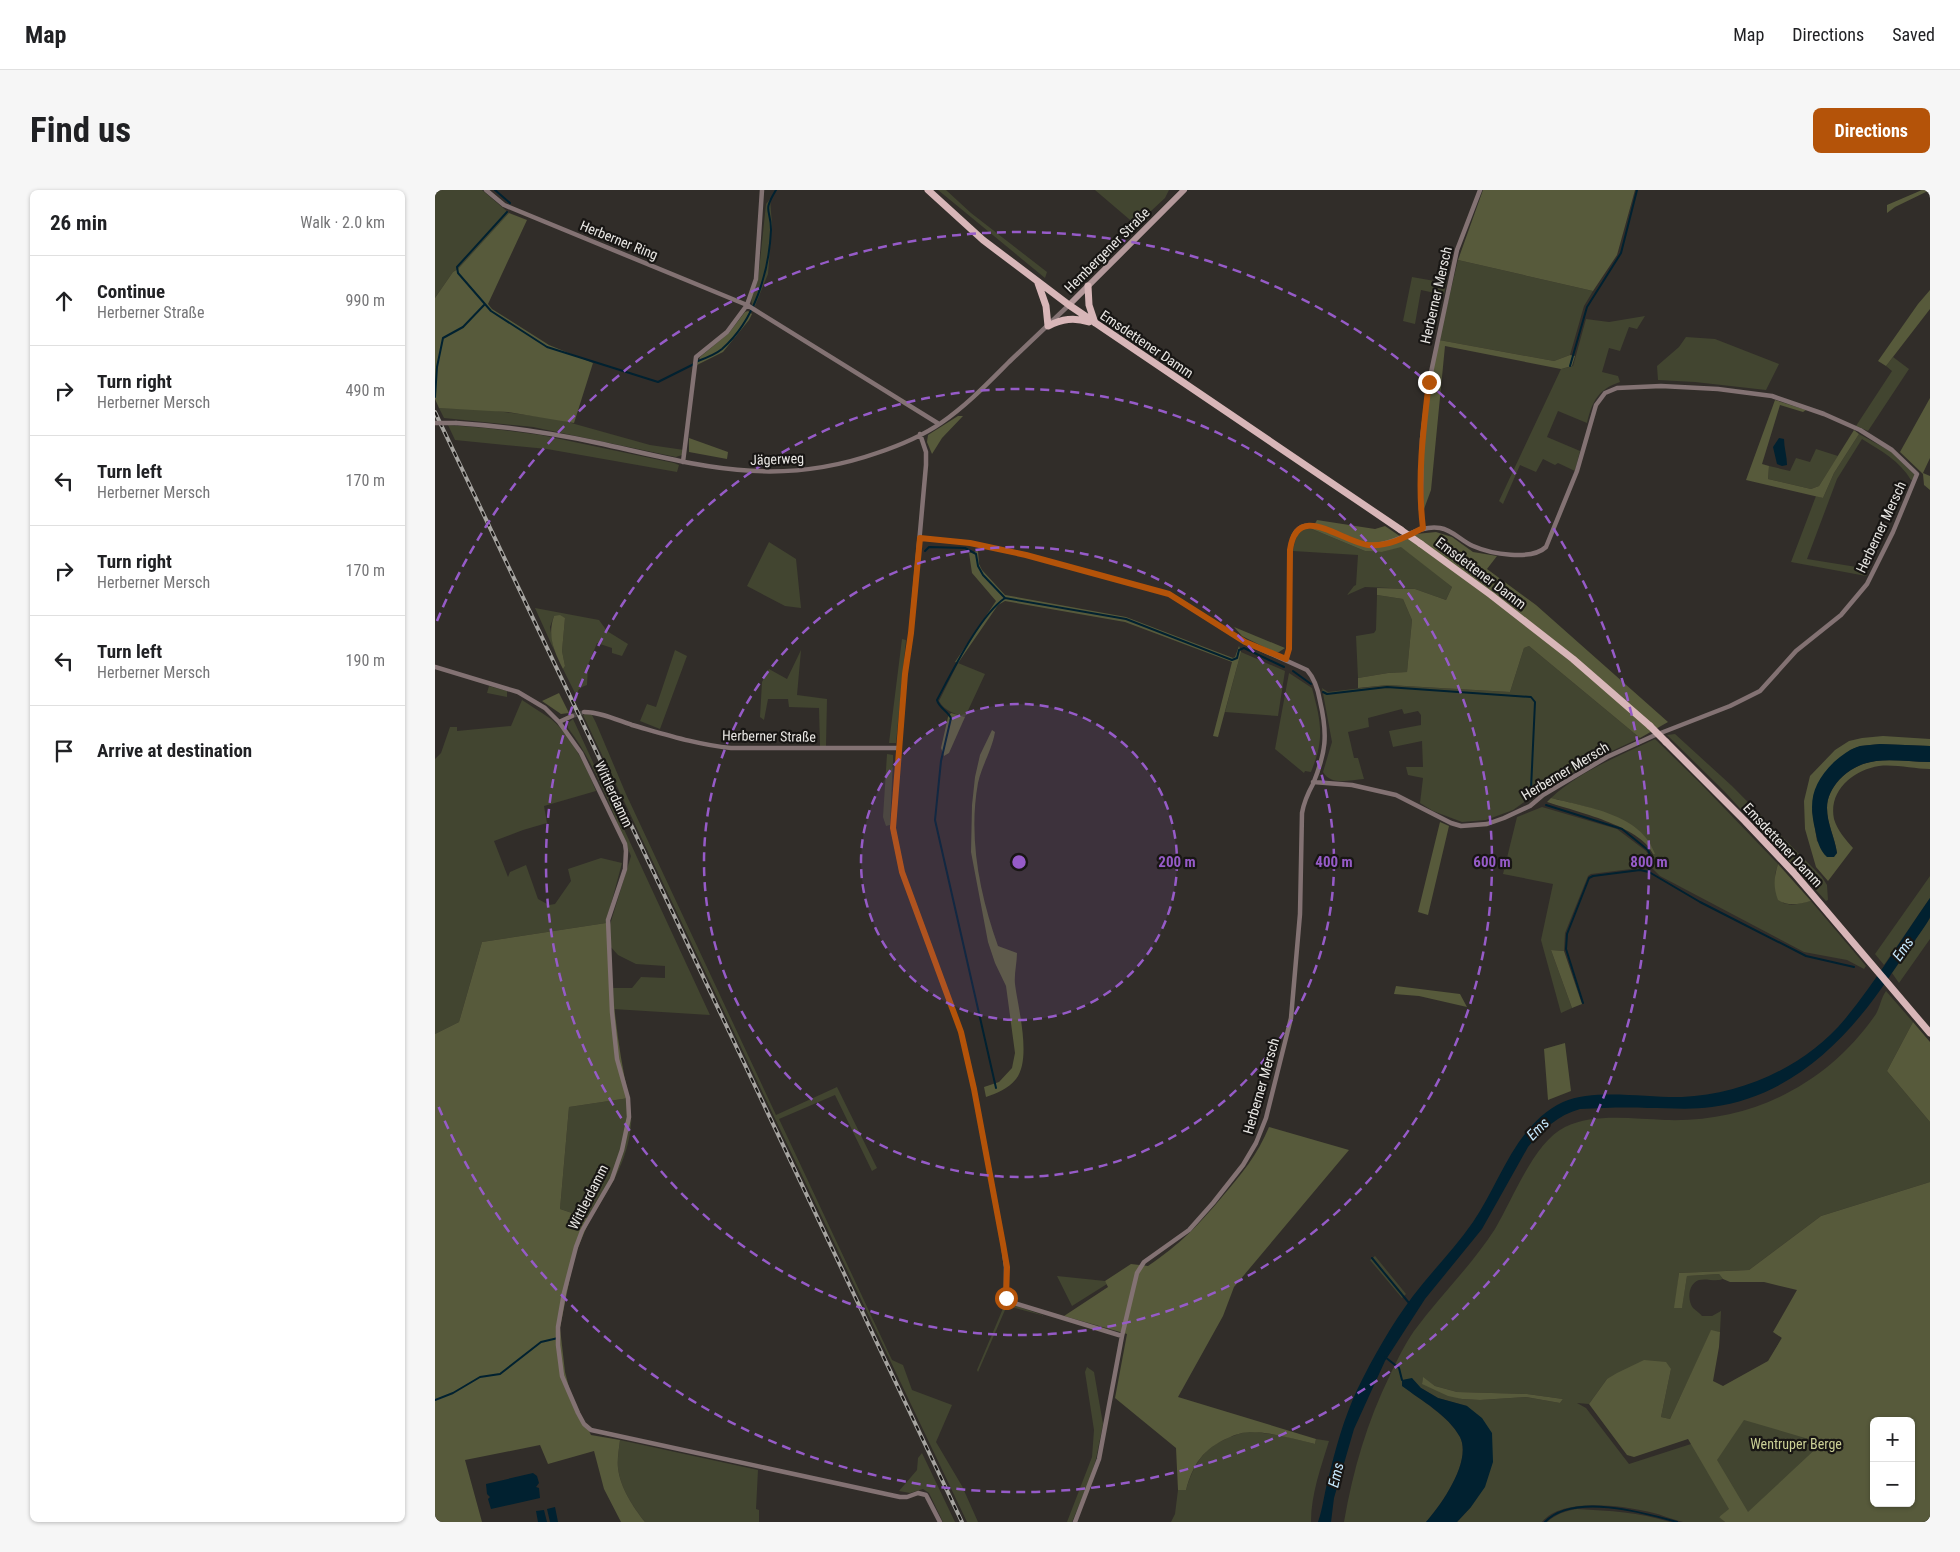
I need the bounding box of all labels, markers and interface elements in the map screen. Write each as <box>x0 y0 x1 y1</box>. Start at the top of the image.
text: Map <box>25 21 66 49</box>
text: Map <box>1733 24 1764 45</box>
text: Directions <box>1792 24 1864 45</box>
text: Saved <box>1892 24 1935 45</box>
button: Directions <box>1813 108 1930 153</box>
text: Find us <box>30 110 131 151</box>
street label: Hembergener Straße <box>1061 204 1153 296</box>
text: 26 min <box>50 211 107 235</box>
text: Walk · 2.0 km <box>300 213 385 232</box>
street label: Herberner Ring <box>578 217 660 263</box>
street label: Herberner Mersch <box>1417 245 1455 345</box>
text: Continue <box>97 280 165 303</box>
icon: ahead <box>50 287 78 315</box>
text: 990 m <box>346 291 385 310</box>
text: Herberner Straße <box>97 303 204 322</box>
street label: Emsdettener Damm <box>1097 307 1197 381</box>
text: Turn right <box>97 370 172 393</box>
route end <box>1418 371 1441 394</box>
icon: right <box>50 377 78 405</box>
text: 490 m <box>346 381 385 400</box>
text: Herberner Mersch <box>97 393 210 412</box>
street label: Jägerweg <box>750 450 804 468</box>
text: Turn left <box>97 460 162 483</box>
icon: left <box>50 467 78 495</box>
text: 170 m <box>346 471 385 490</box>
street label: Herberner Mersch <box>1853 479 1909 575</box>
text: Herberner Mersch <box>97 483 210 502</box>
street label: Emsdettener Damm <box>1433 534 1529 612</box>
text: Turn right <box>97 550 172 573</box>
icon: right <box>50 557 78 585</box>
text: 170 m <box>346 561 385 580</box>
text: Herberner Mersch <box>97 573 210 592</box>
text: Turn left <box>97 640 162 663</box>
icon: left <box>50 647 78 675</box>
text: 190 m <box>346 651 385 670</box>
text: Herberner Mersch <box>97 663 210 682</box>
street label: Herberner Straße <box>722 727 817 745</box>
icon: arrive <box>50 737 78 765</box>
text: Arrive at destination <box>97 739 252 762</box>
street label: Herberner Mersch <box>1518 739 1612 803</box>
street label: Wittlerdamm <box>592 759 636 829</box>
street label: Emsdettener Damm <box>1740 800 1826 890</box>
centre of rings <box>1010 853 1028 871</box>
text: 200 m <box>1158 853 1196 871</box>
text: 400 m <box>1315 853 1353 871</box>
text: 600 m <box>1473 853 1511 871</box>
text: 800 m <box>1630 853 1668 871</box>
water label: Ems <box>1889 933 1918 964</box>
street label: Herberner Mersch <box>1240 1036 1282 1136</box>
water label: Ems <box>1523 1114 1553 1144</box>
street label: Wittlerdamm <box>565 1162 611 1232</box>
route start <box>995 1287 1018 1310</box>
map controls <box>1870 1417 1915 1507</box>
button: + <box>1870 1417 1915 1462</box>
park label: Wentruper Berge <box>1750 1436 1842 1452</box>
water label: Ems <box>1324 1461 1348 1489</box>
button: − <box>1870 1462 1915 1507</box>

